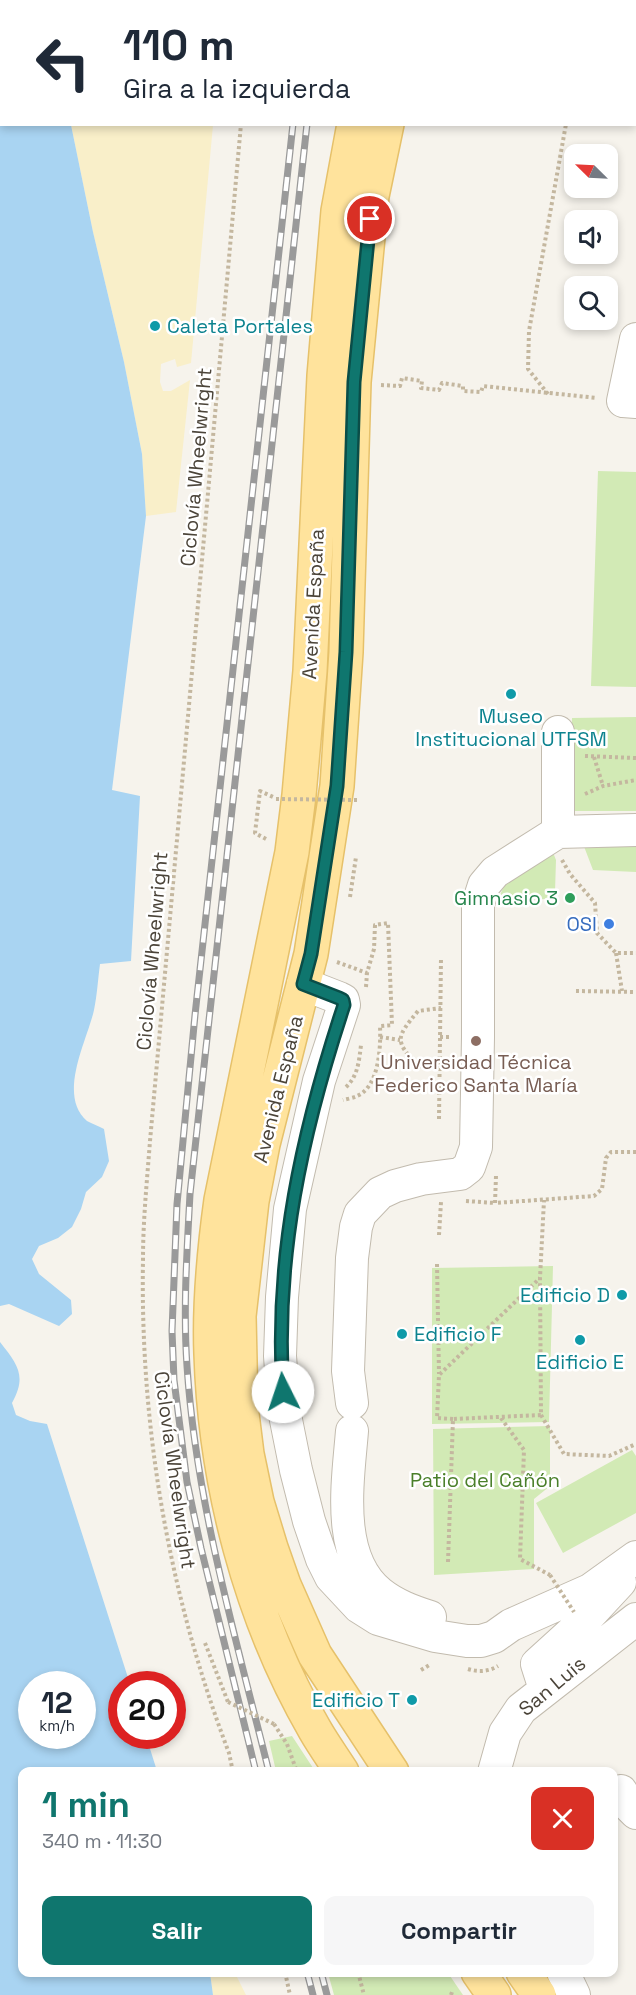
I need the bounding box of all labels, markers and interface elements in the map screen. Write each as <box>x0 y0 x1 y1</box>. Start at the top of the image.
text: 110 m <box>123 19 235 72</box>
icon: left <box>24 24 102 102</box>
text: Gira a la izquierda <box>123 71 350 106</box>
north arrow <box>564 144 618 198</box>
map controls <box>564 144 618 330</box>
pin <box>344 193 395 244</box>
icon: arrive <box>353 202 386 235</box>
button: sound <box>564 210 618 264</box>
button: search <box>564 276 618 330</box>
place label: Caleta Portales <box>167 313 313 339</box>
marker: Caleta Portales <box>148 319 162 333</box>
street label: Ciclovía Wheelwright <box>174 366 218 568</box>
street label: Avenida España <box>296 528 330 680</box>
marker: Museo Institucional UTFSM <box>504 687 518 701</box>
place label: Museo Institucional UTFSM <box>415 703 607 752</box>
street label: Ciclovía Wheelwright <box>130 850 174 1052</box>
place label: Gimnasio 3 <box>454 885 558 911</box>
marker: Gimnasio 3 <box>563 891 577 905</box>
place label: OSI <box>566 911 597 937</box>
marker: OSI <box>602 917 616 931</box>
street label: Avenida España <box>247 1013 309 1165</box>
marker: Universidad Técnica Federico Santa María <box>469 1034 483 1048</box>
place label: Universidad Técnica Federico Santa María <box>374 1049 578 1098</box>
place label: Edificio D <box>520 1282 610 1308</box>
marker: Edificio D <box>615 1288 629 1302</box>
place label: Edificio F <box>414 1321 502 1347</box>
marker: Edificio F <box>395 1327 409 1341</box>
marker: Edificio E <box>573 1333 587 1347</box>
place label: Edificio E <box>536 1349 624 1375</box>
position arrow <box>251 1360 315 1424</box>
street label: Ciclovía Wheelwright <box>148 1369 202 1571</box>
park label: Patio del Cañón <box>410 1467 560 1493</box>
street label: San Luis <box>513 1650 591 1722</box>
speed limit sign: 20 <box>108 1671 186 1749</box>
text: 12 <box>41 1683 73 1722</box>
place label: Edificio T <box>312 1687 400 1713</box>
marker: Edificio T <box>405 1693 419 1707</box>
text: km/h <box>39 1716 75 1735</box>
text: 1 min <box>42 1782 130 1828</box>
button: close <box>531 1787 594 1850</box>
text: 340 m · 11:30 <box>42 1828 162 1854</box>
button: Salir <box>42 1896 312 1965</box>
button: Compartir <box>324 1896 594 1965</box>

